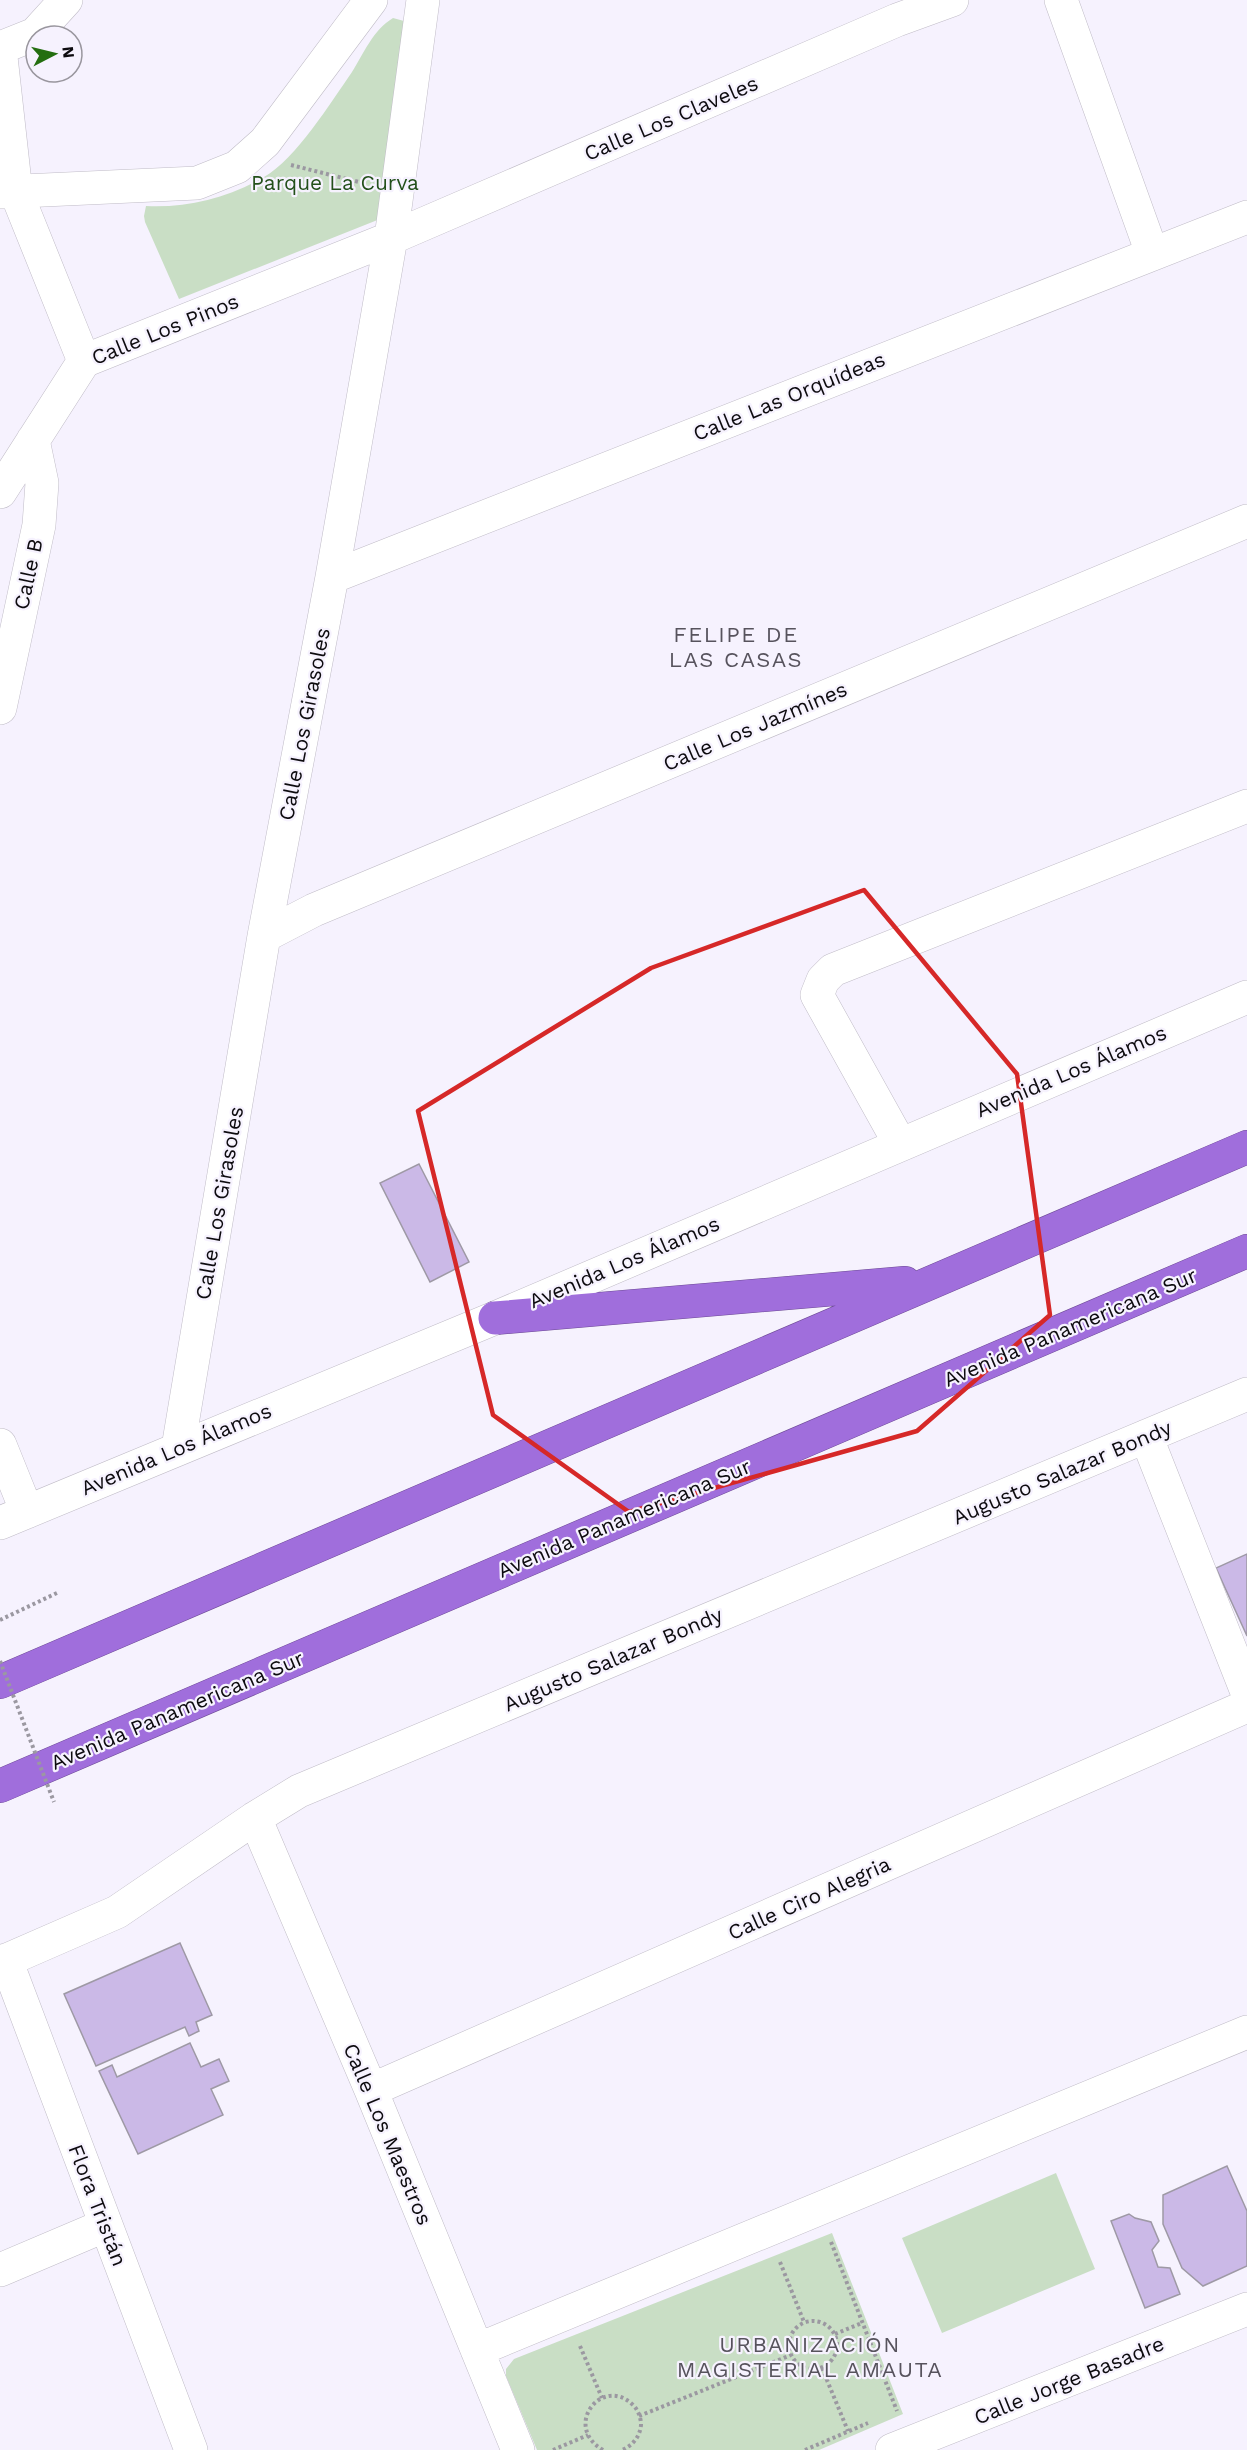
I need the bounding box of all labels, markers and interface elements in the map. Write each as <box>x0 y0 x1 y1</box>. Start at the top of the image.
north arrow <box>24 24 84 84</box>
text: N <box>58 45 79 59</box>
street label: Calle Los Claveles <box>580 70 762 166</box>
park label: Parque La Curva <box>251 170 419 195</box>
street label: Calle Los Pinos <box>88 288 242 370</box>
street label: Calle Las Orquídeas <box>689 346 889 446</box>
street label: Calle B <box>8 536 48 612</box>
district label: FELIPE DE LAS CASAS <box>669 622 803 672</box>
street label: Calle Los Girasoles <box>273 626 335 822</box>
street label: Calle Los Jazmínes <box>659 676 851 776</box>
street label: Avenida Los Álamos <box>972 1020 1170 1122</box>
street label: Calle Los Girasoles <box>190 1104 248 1302</box>
street label: Avenida Los Álamos <box>525 1211 723 1313</box>
street label: Avenida Panamericana Sur <box>940 1262 1201 1392</box>
street label: Avenida Los Álamos <box>77 1398 275 1500</box>
street label: Augusto Salazar Bondy <box>949 1414 1175 1530</box>
street label: Avenida Panamericana Sur <box>494 1453 755 1583</box>
street label: Augusto Salazar Bondy <box>500 1601 726 1717</box>
street label: Avenida Panamericana Sur <box>47 1645 308 1775</box>
street label: Calle Ciro Alegria <box>724 1851 894 1945</box>
street label: Calle Los Maestros <box>338 2039 438 2229</box>
street label: Flora Tristán <box>63 2141 133 2269</box>
street label: Calle Jorge Basadre <box>970 2330 1168 2430</box>
district label: URBANIZACIÓN MAGISTERIAL AMAUTA <box>677 2332 943 2382</box>

